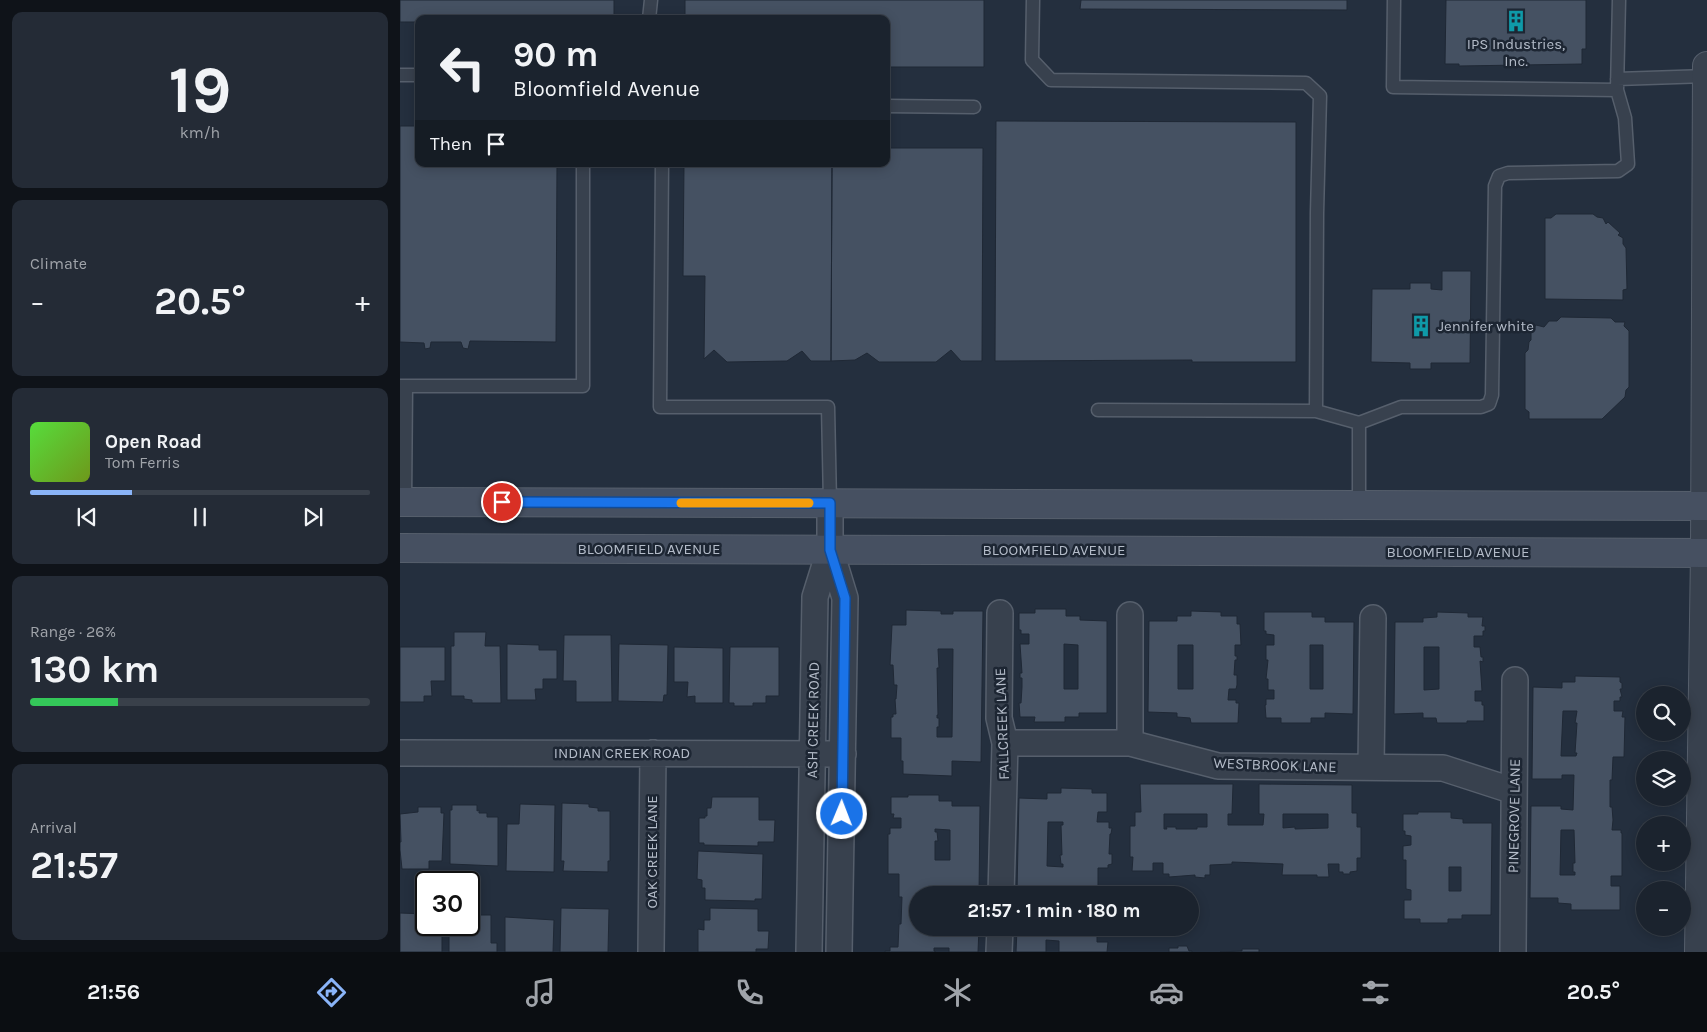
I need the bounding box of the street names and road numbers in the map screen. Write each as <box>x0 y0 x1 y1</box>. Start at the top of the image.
street label: BLOOMFIELD AVENUE <box>578 540 720 558</box>
street label: BLOOMFIELD AVENUE <box>983 541 1125 559</box>
street label: BLOOMFIELD AVENUE <box>1387 543 1529 561</box>
street label: ASH CREEK ROAD <box>803 662 823 778</box>
street label: FALLCREEK LANE <box>991 668 1013 780</box>
street label: INDIAN CREEK ROAD <box>554 744 690 762</box>
street label: WESTBROOK LANE <box>1213 754 1337 776</box>
street label: PINEGROVE LANE <box>1504 759 1524 873</box>
street label: OAK CREEK LANE <box>643 795 661 909</box>

